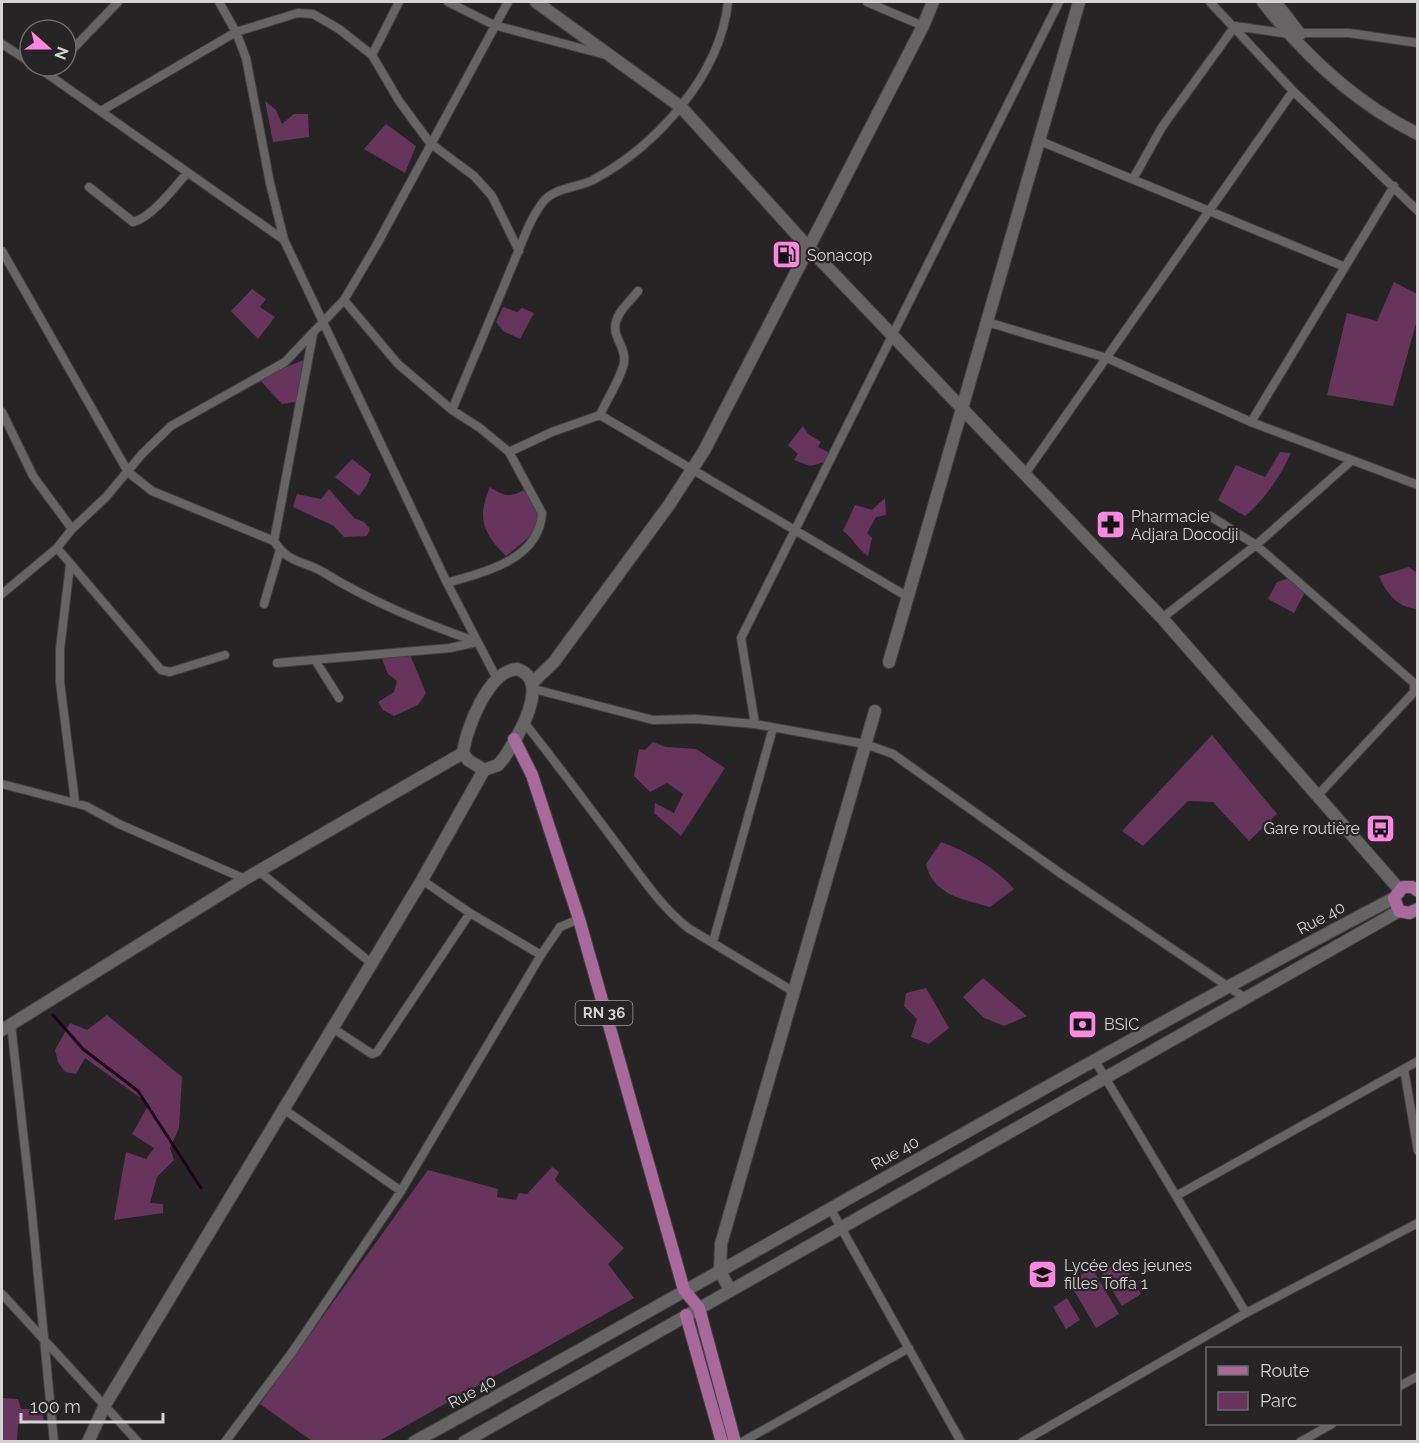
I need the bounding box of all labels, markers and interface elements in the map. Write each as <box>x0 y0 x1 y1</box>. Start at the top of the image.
north arrow <box>18 18 78 78</box>
text: N <box>50 44 73 62</box>
fuel station icon: Sonacop <box>770 239 802 271</box>
place label: Sonacop <box>807 246 873 265</box>
place label: Pharmacie Adjara Docodji <box>1131 507 1238 544</box>
pharmacy icon: Pharmacie Adjara Docodji <box>1094 509 1126 541</box>
bus stop icon: Gare routière <box>1365 812 1397 844</box>
place label: Gare routière <box>1264 819 1360 838</box>
street label: Rue 40 <box>1294 897 1348 939</box>
road number: RN 36 <box>576 1001 632 1025</box>
bank icon: BSIC <box>1067 1008 1099 1040</box>
place label: BSIC <box>1104 1015 1139 1034</box>
street label: Rue 40 <box>868 1132 922 1174</box>
place label: Lycée des jeunes filles Toffa 1 <box>1064 1256 1192 1293</box>
school or university icon: Lycée des jeunes filles Toffa 1 <box>1027 1258 1059 1290</box>
legend <box>1206 1347 1401 1425</box>
text: Route <box>1260 1360 1310 1381</box>
street label: Rue 40 <box>445 1371 499 1413</box>
scale bar <box>21 1386 164 1424</box>
text: Parc <box>1260 1390 1297 1411</box>
text: 100 m <box>30 1396 81 1417</box>

